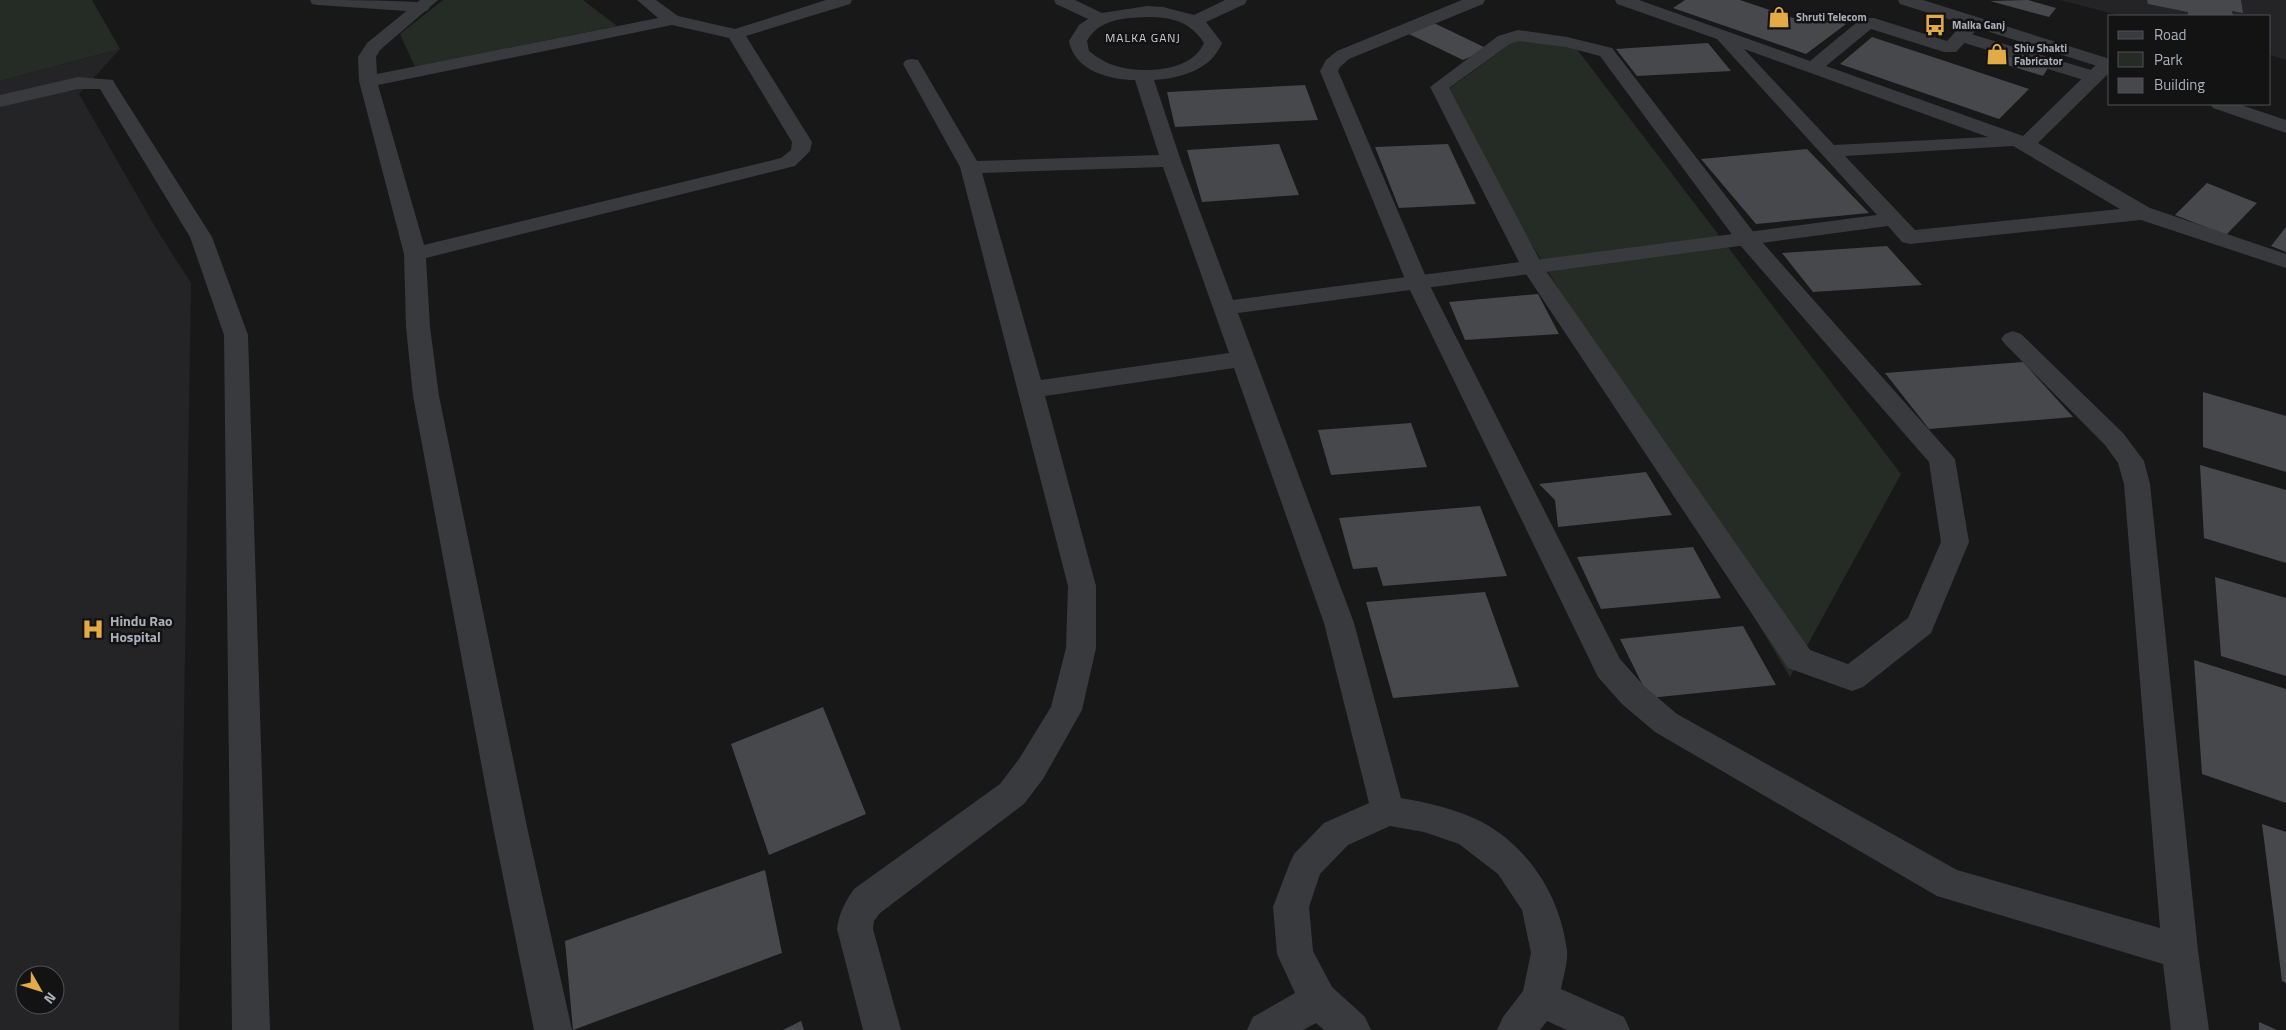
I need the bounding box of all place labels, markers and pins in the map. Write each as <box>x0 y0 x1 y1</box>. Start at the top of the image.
shop icon: Shruti Telecom <box>1766 4 1792 30</box>
place label: Shruti Telecom <box>1796 9 1867 25</box>
bus stop icon: Malka Ganj <box>1922 12 1948 38</box>
place label: Malka Ganj <box>1952 17 2005 33</box>
place label: Shiv Shakti Fabricator <box>2014 40 2067 69</box>
shop icon: Shiv Shakti Fabricator <box>1984 41 2010 67</box>
place label: Hindu Rao Hospital <box>110 610 173 647</box>
hospital icon: Hindu Rao Hospital <box>80 616 106 642</box>

